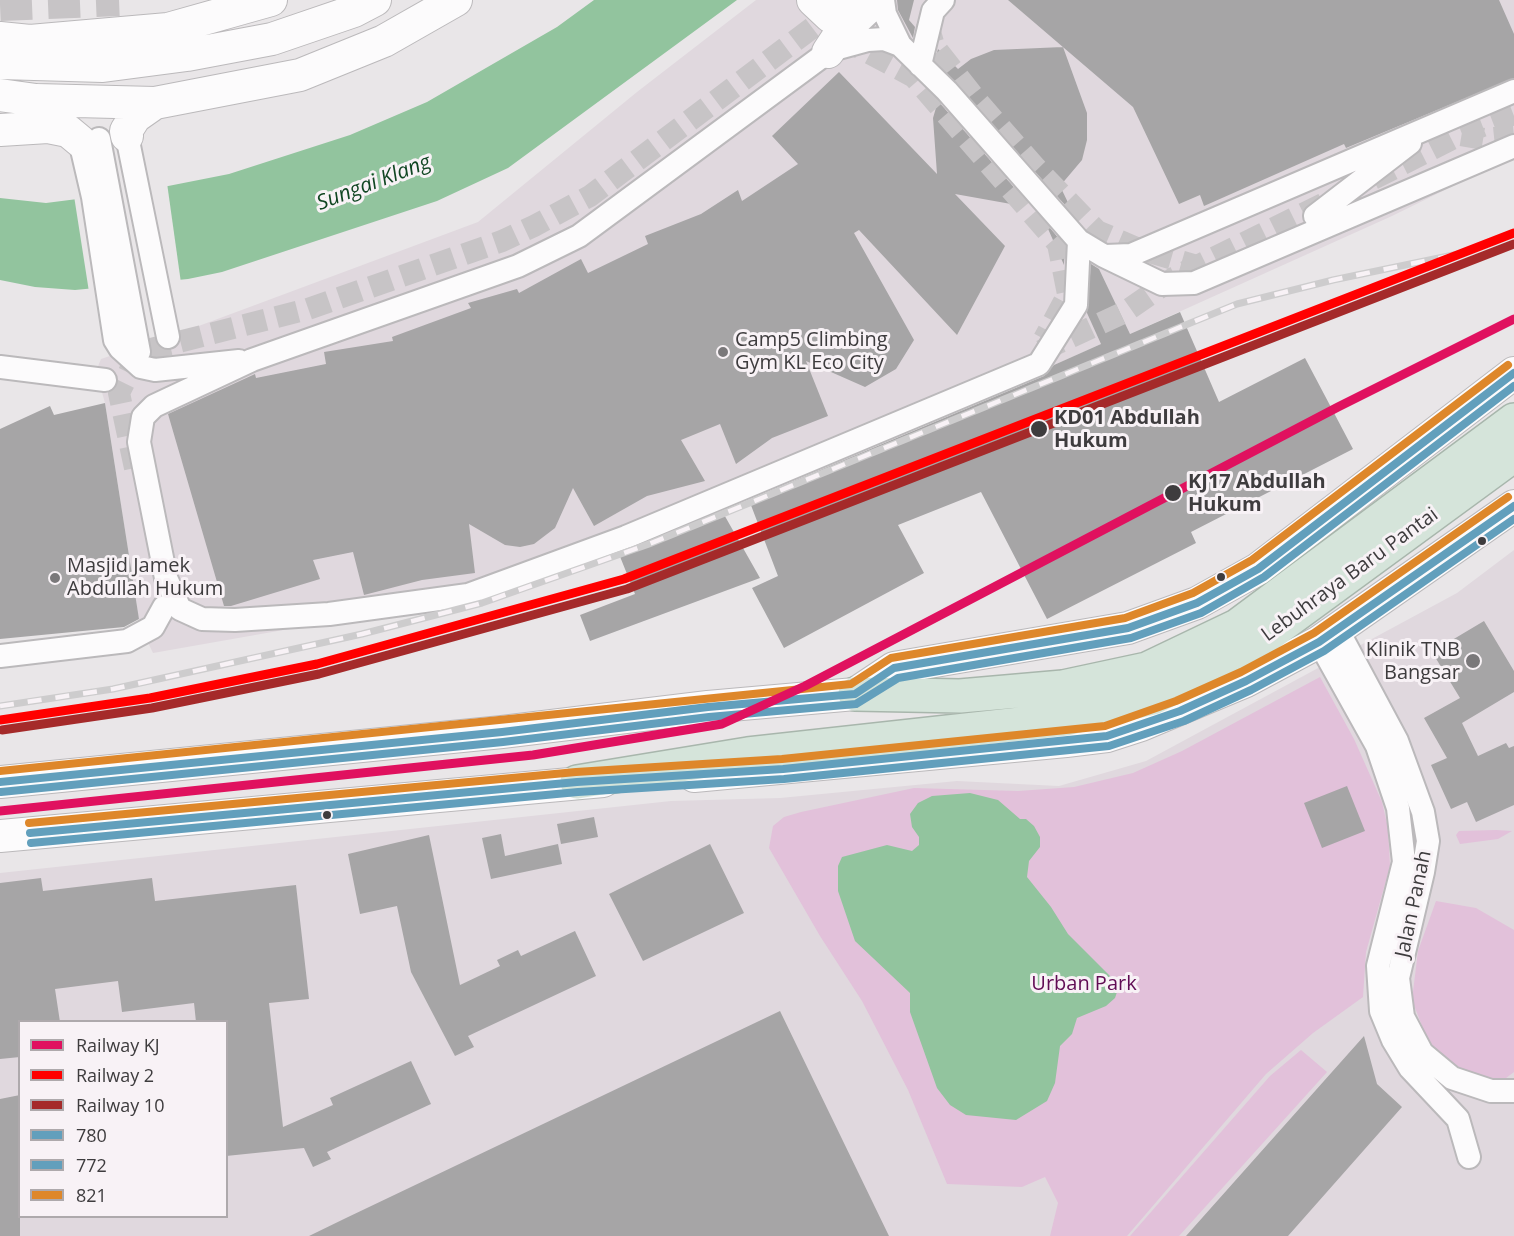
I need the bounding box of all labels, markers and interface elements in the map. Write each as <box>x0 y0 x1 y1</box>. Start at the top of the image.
water label: Sungai Klang <box>313 150 435 216</box>
place label: Camp5 Climbing Gym KL Eco City <box>735 328 888 375</box>
marker: Camp5 Climbing Gym KL Eco City <box>716 345 730 359</box>
place label: KD01 Abdullah Hukum <box>1054 406 1200 453</box>
marker: KD01 Abdullah Hukum <box>1029 419 1049 439</box>
place label: KJ17 Abdullah Hukum <box>1188 470 1326 517</box>
marker: KJ17 Abdullah Hukum <box>1163 483 1183 503</box>
street label: Lebuhraya Baru Pantai <box>1257 503 1443 647</box>
unlabelled marker <box>1476 535 1488 547</box>
place label: Masjid Jamek Abdullah Hukum <box>67 554 223 601</box>
marker: Masjid Jamek Abdullah Hukum <box>48 571 62 585</box>
unlabelled marker <box>1215 571 1227 583</box>
place label: Klinik TNB Bangsar <box>1366 638 1460 685</box>
marker: Klinik TNB Bangsar <box>1464 652 1482 670</box>
unlabelled marker <box>321 809 333 821</box>
street label: Jalan Panah <box>1391 848 1437 960</box>
park label: Urban Park <box>1031 972 1137 996</box>
legend <box>18 1020 228 1218</box>
text: Railway KJ <box>76 1033 160 1057</box>
text: Railway 2 <box>76 1063 154 1087</box>
text: Railway 10 <box>76 1093 164 1117</box>
text: 780 <box>76 1123 107 1147</box>
text: 772 <box>76 1153 107 1177</box>
text: 821 <box>76 1183 107 1207</box>

